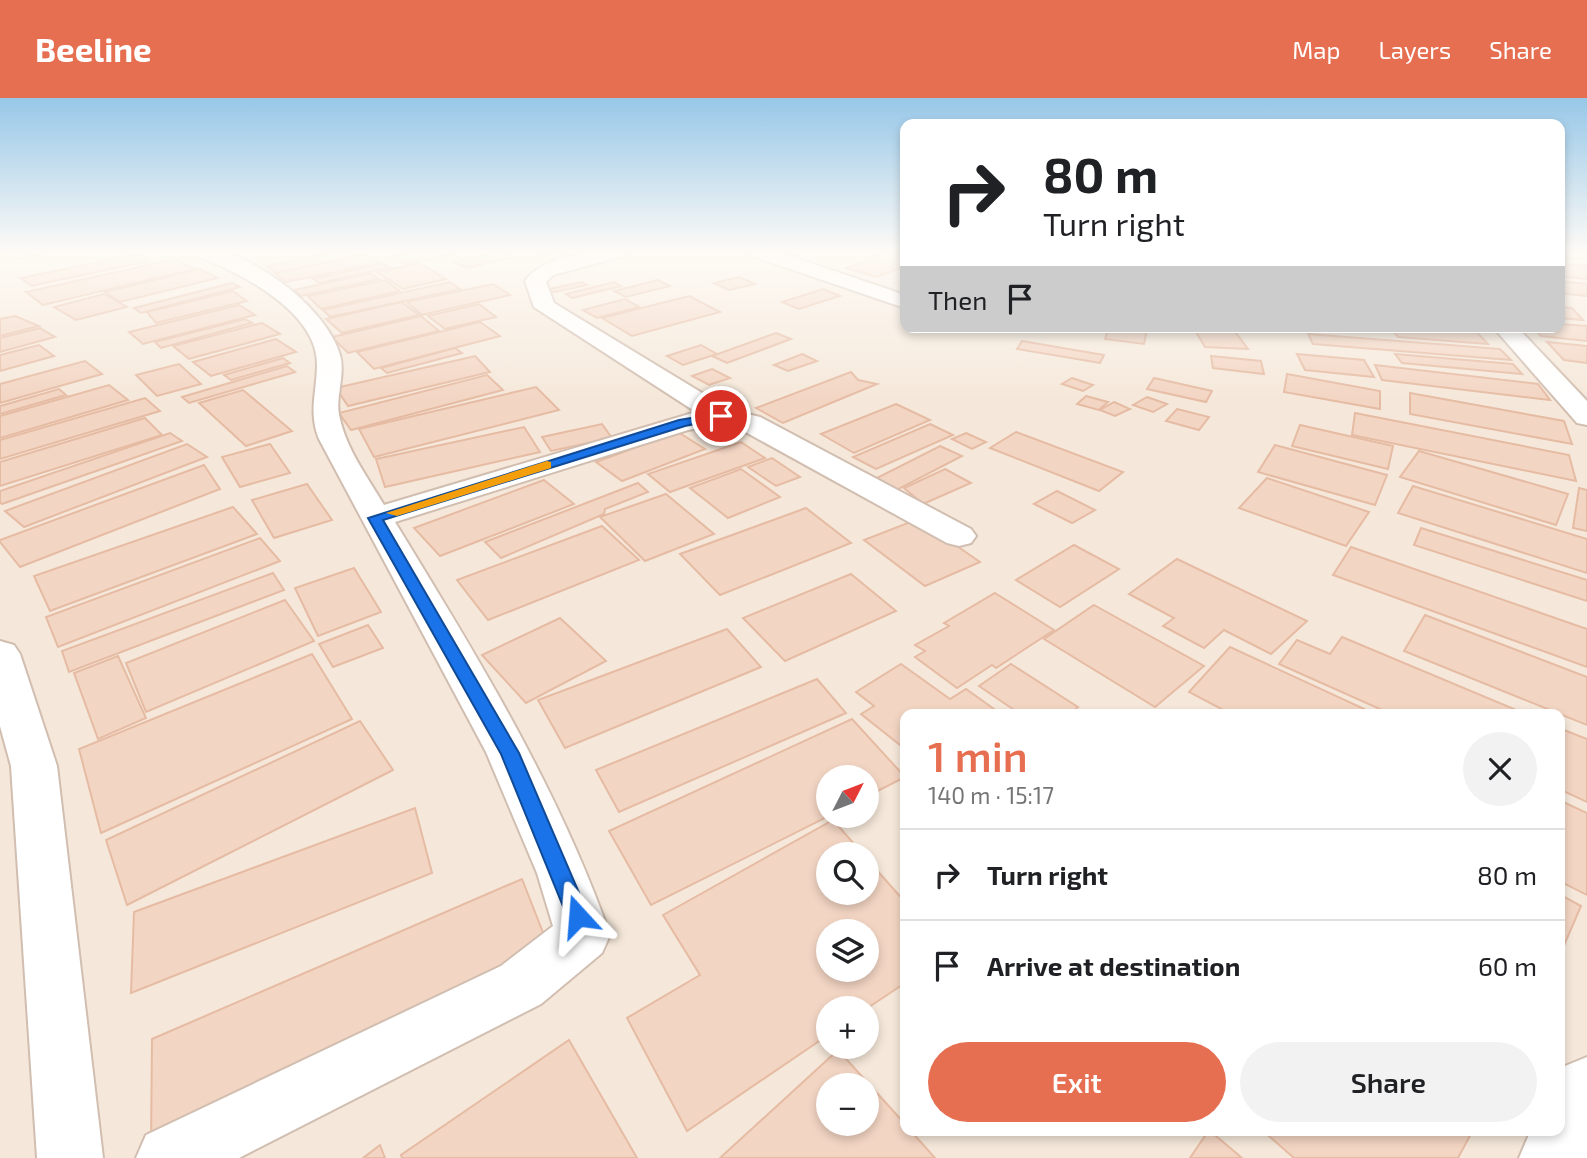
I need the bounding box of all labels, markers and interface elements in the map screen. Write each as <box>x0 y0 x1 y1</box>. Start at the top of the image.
text: Beeline <box>35 29 152 69</box>
text: Map <box>1292 35 1340 64</box>
text: Layers <box>1378 35 1451 64</box>
text: Share <box>1489 35 1552 64</box>
text: 80 m <box>1043 144 1158 203</box>
icon: right <box>928 147 1019 238</box>
text: Turn right <box>1043 204 1185 242</box>
icon: arrive <box>1001 280 1039 318</box>
text: Then <box>928 284 987 315</box>
pin <box>691 386 751 446</box>
icon: arrive <box>702 397 740 435</box>
text: 1 min <box>928 730 1028 780</box>
button: close <box>1463 732 1537 806</box>
north arrow <box>816 765 878 828</box>
map controls <box>816 765 879 1136</box>
text: 140 m · 15:17 <box>928 781 1054 809</box>
button: search <box>816 842 879 905</box>
icon: right <box>928 856 966 894</box>
text: Turn right <box>987 859 1108 890</box>
text: 80 m <box>1477 859 1537 890</box>
position arrow <box>541 879 615 953</box>
button: layers <box>816 919 879 982</box>
icon: arrive <box>928 947 966 985</box>
text: Arrive at destination <box>987 950 1240 981</box>
text: 60 m <box>1478 950 1537 981</box>
button: + <box>816 996 879 1059</box>
button: Exit <box>928 1042 1226 1122</box>
button: Share <box>1240 1042 1537 1122</box>
button: − <box>816 1073 879 1136</box>

